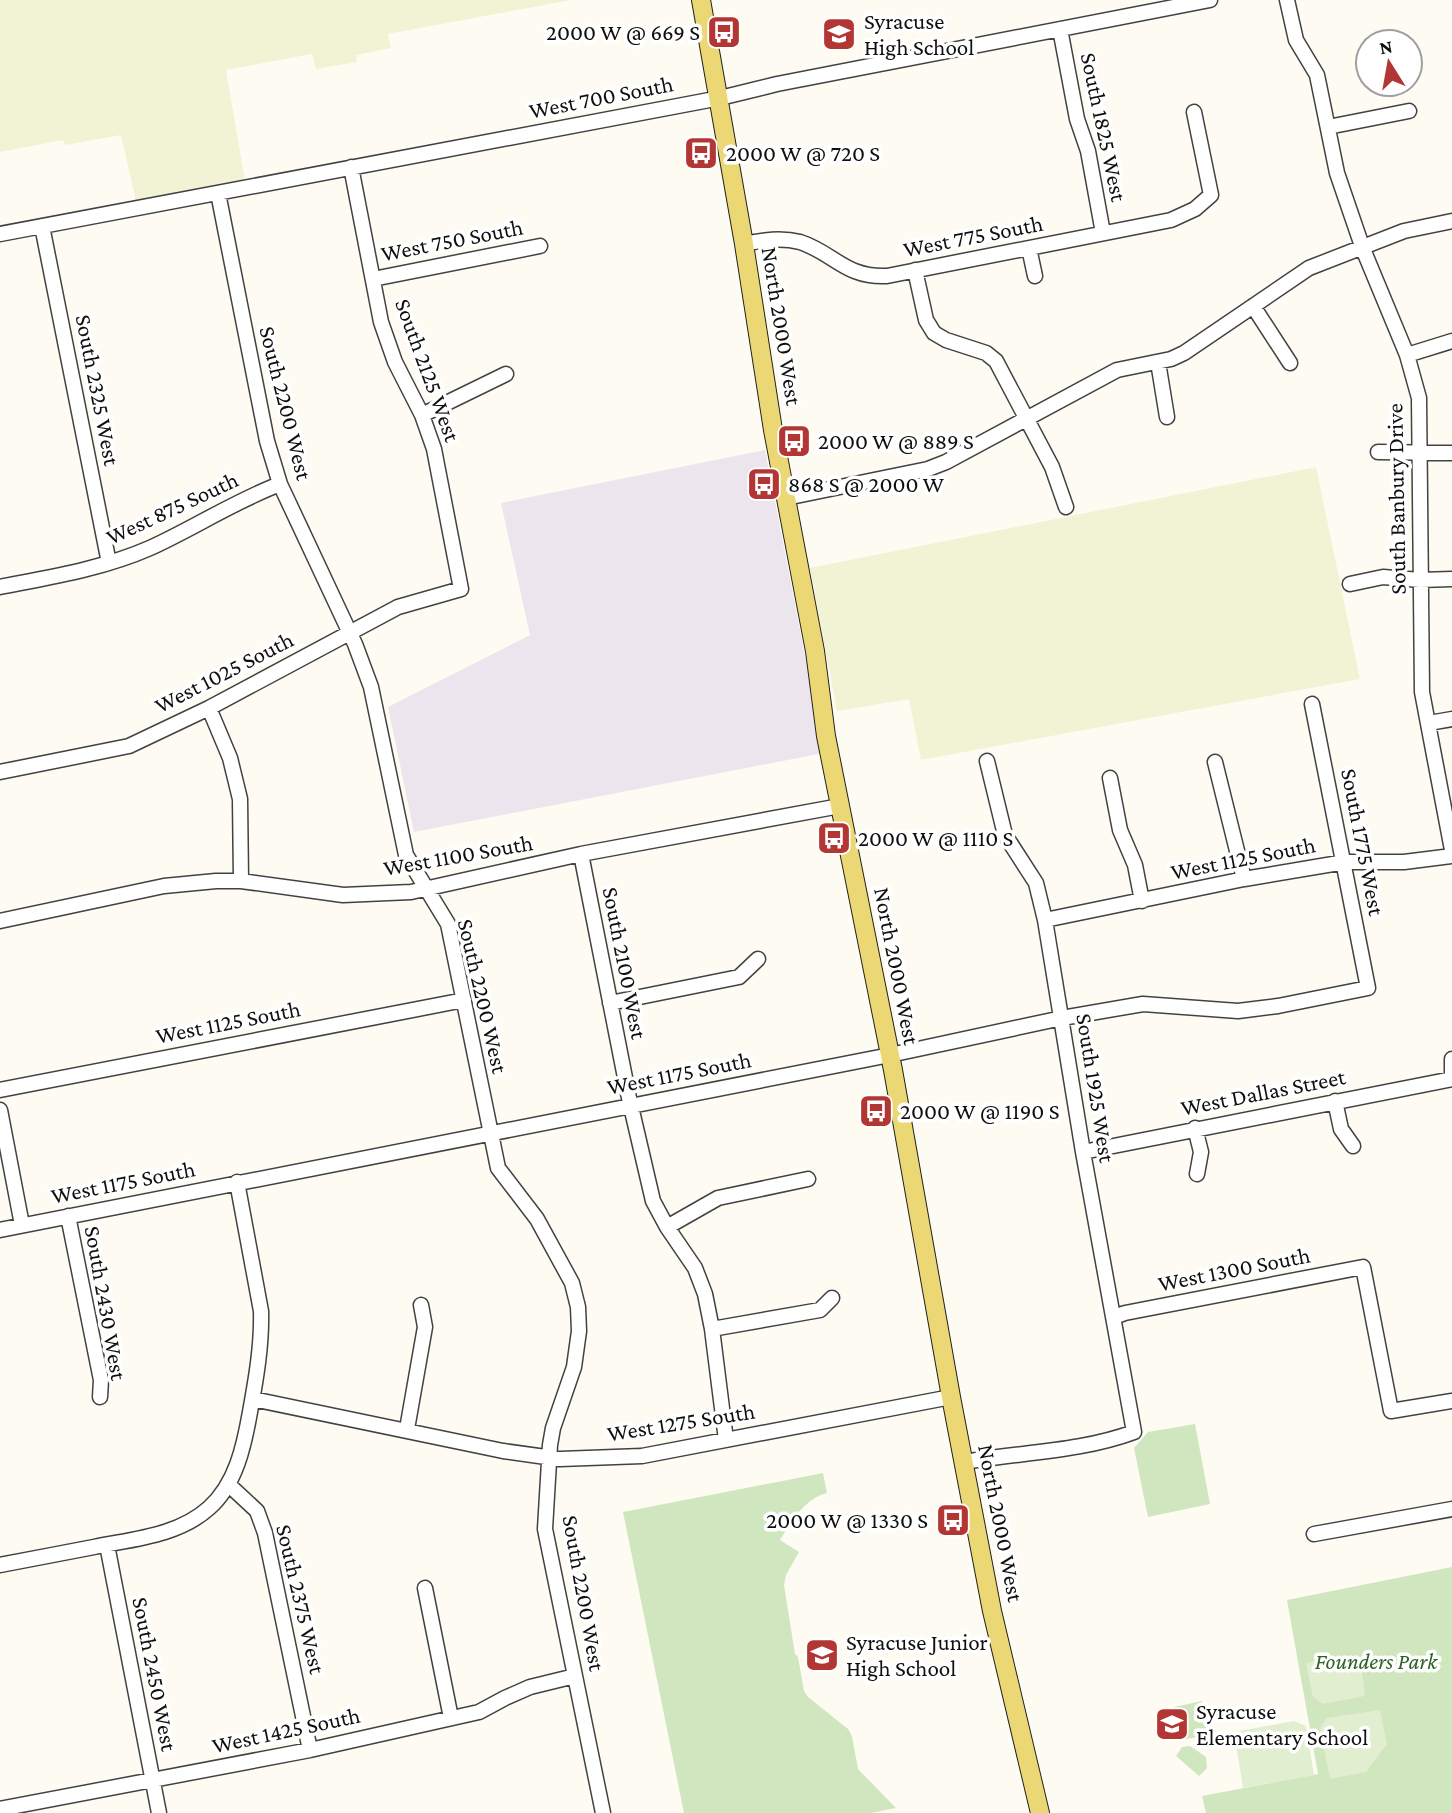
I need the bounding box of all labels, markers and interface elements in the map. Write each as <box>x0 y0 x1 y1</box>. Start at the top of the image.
place label: Syracuse High School <box>864 8 974 60</box>
bus stop icon: 2000 W @ 669 S <box>705 13 743 51</box>
school or university icon: Syracuse High School <box>820 15 858 53</box>
place label: 2000 W @ 669 S <box>546 19 700 45</box>
north arrow <box>1354 28 1424 98</box>
text: N <box>1377 35 1394 58</box>
street label: South 1825 West <box>1076 50 1133 204</box>
street label: West 700 South <box>527 70 675 124</box>
bus stop icon: 2000 W @ 720 S <box>682 134 720 172</box>
place label: 2000 W @ 720 S <box>726 140 880 166</box>
street label: West 775 South <box>901 210 1045 262</box>
street label: West 750 South <box>379 213 525 267</box>
street label: North 2000 West <box>757 245 807 407</box>
street label: South 2125 West <box>390 295 466 445</box>
street label: South 2325 West <box>71 312 125 468</box>
street label: South 2200 West <box>254 323 318 483</box>
street label: South Banbury Drive <box>1381 403 1411 595</box>
bus stop icon: 2000 W @ 889 S <box>775 422 813 460</box>
place label: 2000 W @ 889 S <box>818 428 974 454</box>
bus stop icon: 868 S @ 2000 W <box>745 465 783 503</box>
street label: West 875 South <box>102 466 242 550</box>
place label: 868 S @ 2000 W <box>788 471 945 497</box>
street label: West 1025 South <box>150 626 298 718</box>
street label: South 1775 West <box>1336 766 1390 918</box>
bus stop icon: 2000 W @ 1110 S <box>815 819 853 857</box>
place label: 2000 W @ 1110 S <box>858 825 1013 851</box>
street label: West 1100 South <box>381 829 535 881</box>
street label: West 1125 South <box>1168 831 1318 885</box>
street label: South 2100 West <box>598 885 653 1042</box>
street label: North 2000 West <box>869 885 925 1047</box>
street label: South 2200 West <box>453 916 513 1076</box>
street label: West 1125 South <box>153 995 303 1049</box>
street label: South 1925 West <box>1071 1012 1121 1165</box>
street label: West 1175 South <box>605 1046 753 1100</box>
street label: West Dallas Street <box>1178 1063 1348 1121</box>
bus stop icon: 2000 W @ 1190 S <box>857 1092 895 1130</box>
place label: 2000 W @ 1190 S <box>900 1098 1059 1124</box>
street label: West 1175 South <box>49 1155 197 1209</box>
street label: South 2430 West <box>80 1224 132 1383</box>
street label: West 1300 South <box>1156 1242 1312 1296</box>
street label: West 1275 South <box>605 1397 757 1447</box>
street label: North 2000 West <box>973 1442 1029 1604</box>
bus stop icon: 2000 W @ 1330 S <box>934 1501 972 1539</box>
place label: 2000 W @ 1330 S <box>766 1507 928 1533</box>
street label: South 2200 West <box>558 1513 611 1673</box>
street label: South 2375 West <box>271 1522 331 1677</box>
street label: South 2450 West <box>127 1595 183 1754</box>
place label: Syracuse Junior High School <box>846 1629 988 1681</box>
school or university icon: Syracuse Junior High School <box>803 1636 841 1674</box>
park label: Founders Park <box>1315 1648 1438 1674</box>
place label: Syracuse Elementary School <box>1196 1698 1368 1750</box>
street label: West 1425 South <box>210 1702 362 1758</box>
school or university icon: Syracuse Elementary School <box>1153 1705 1191 1743</box>

